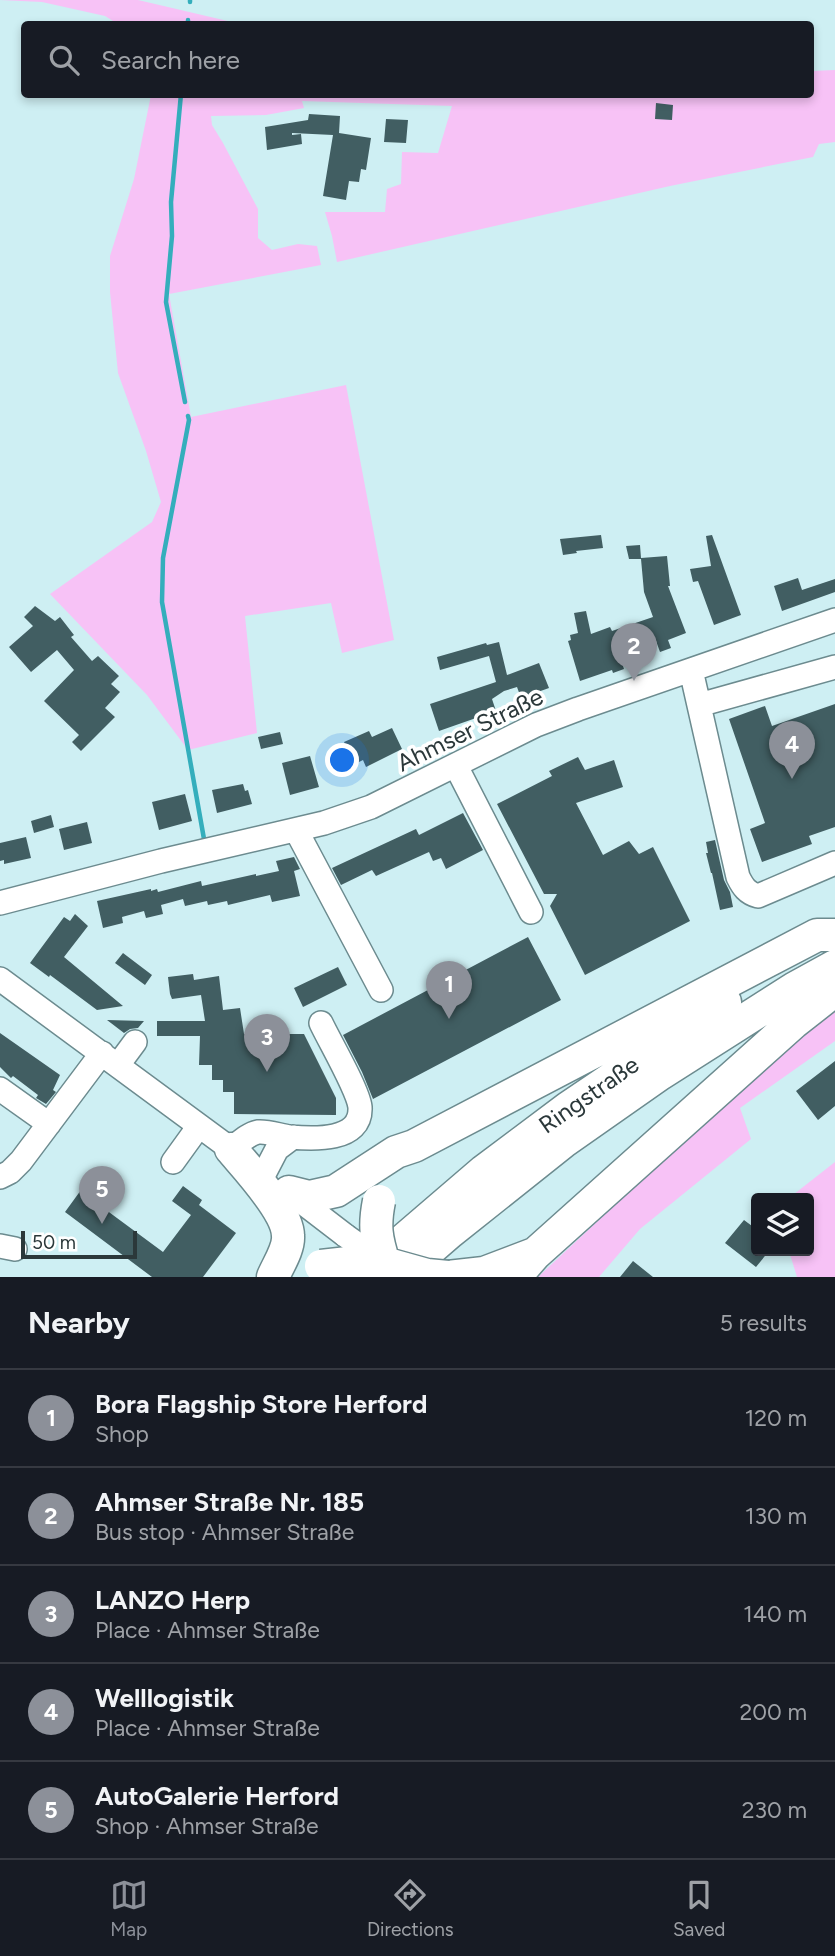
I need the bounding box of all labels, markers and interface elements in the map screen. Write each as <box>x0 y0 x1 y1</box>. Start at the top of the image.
search box <box>21 21 814 98</box>
icon: search <box>45 41 83 79</box>
text: Search here <box>101 44 240 76</box>
pin: 2 <box>611 623 657 681</box>
street label: Ahmser Straße <box>392 682 548 777</box>
pin: 4 <box>769 721 815 779</box>
your location <box>325 743 359 777</box>
pin: 1 <box>426 961 472 1019</box>
pin: 3 <box>244 1014 290 1072</box>
street label: Ringstraße <box>533 1050 644 1140</box>
pin: 5 <box>79 1166 125 1224</box>
map controls <box>751 1193 814 1256</box>
button: layers <box>751 1193 814 1256</box>
scale bar <box>21 1228 136 1260</box>
text: 50 m <box>32 1231 76 1254</box>
text: Nearby <box>28 1304 130 1341</box>
text: 5 results <box>720 1309 807 1337</box>
text: Bora Flagship Store Herford <box>95 1388 427 1420</box>
text: 1 <box>46 1404 56 1432</box>
text: 120 m <box>745 1404 807 1432</box>
text: Shop <box>95 1420 149 1448</box>
text: Ahmser Straße Nr. 185 <box>95 1486 364 1518</box>
text: 2 <box>44 1502 58 1530</box>
text: 130 m <box>745 1502 807 1530</box>
text: Bus stop · Ahmser Straße <box>95 1518 354 1546</box>
text: LANZO Herp <box>95 1584 250 1616</box>
text: 3 <box>45 1600 57 1628</box>
text: 140 m <box>743 1600 807 1628</box>
text: Place · Ahmser Straße <box>95 1616 320 1644</box>
text: Welllogistik <box>95 1682 234 1714</box>
text: 4 <box>44 1698 58 1726</box>
text: 200 m <box>739 1698 807 1726</box>
text: Place · Ahmser Straße <box>95 1714 320 1742</box>
text: AutoGalerie Herford <box>95 1780 339 1812</box>
text: 5 <box>44 1796 58 1824</box>
text: 230 m <box>742 1796 807 1824</box>
text: Shop · Ahmser Straße <box>95 1812 319 1840</box>
tab: Map <box>110 1876 148 1941</box>
tab: Directions <box>367 1876 454 1941</box>
tab: Saved <box>673 1876 725 1941</box>

